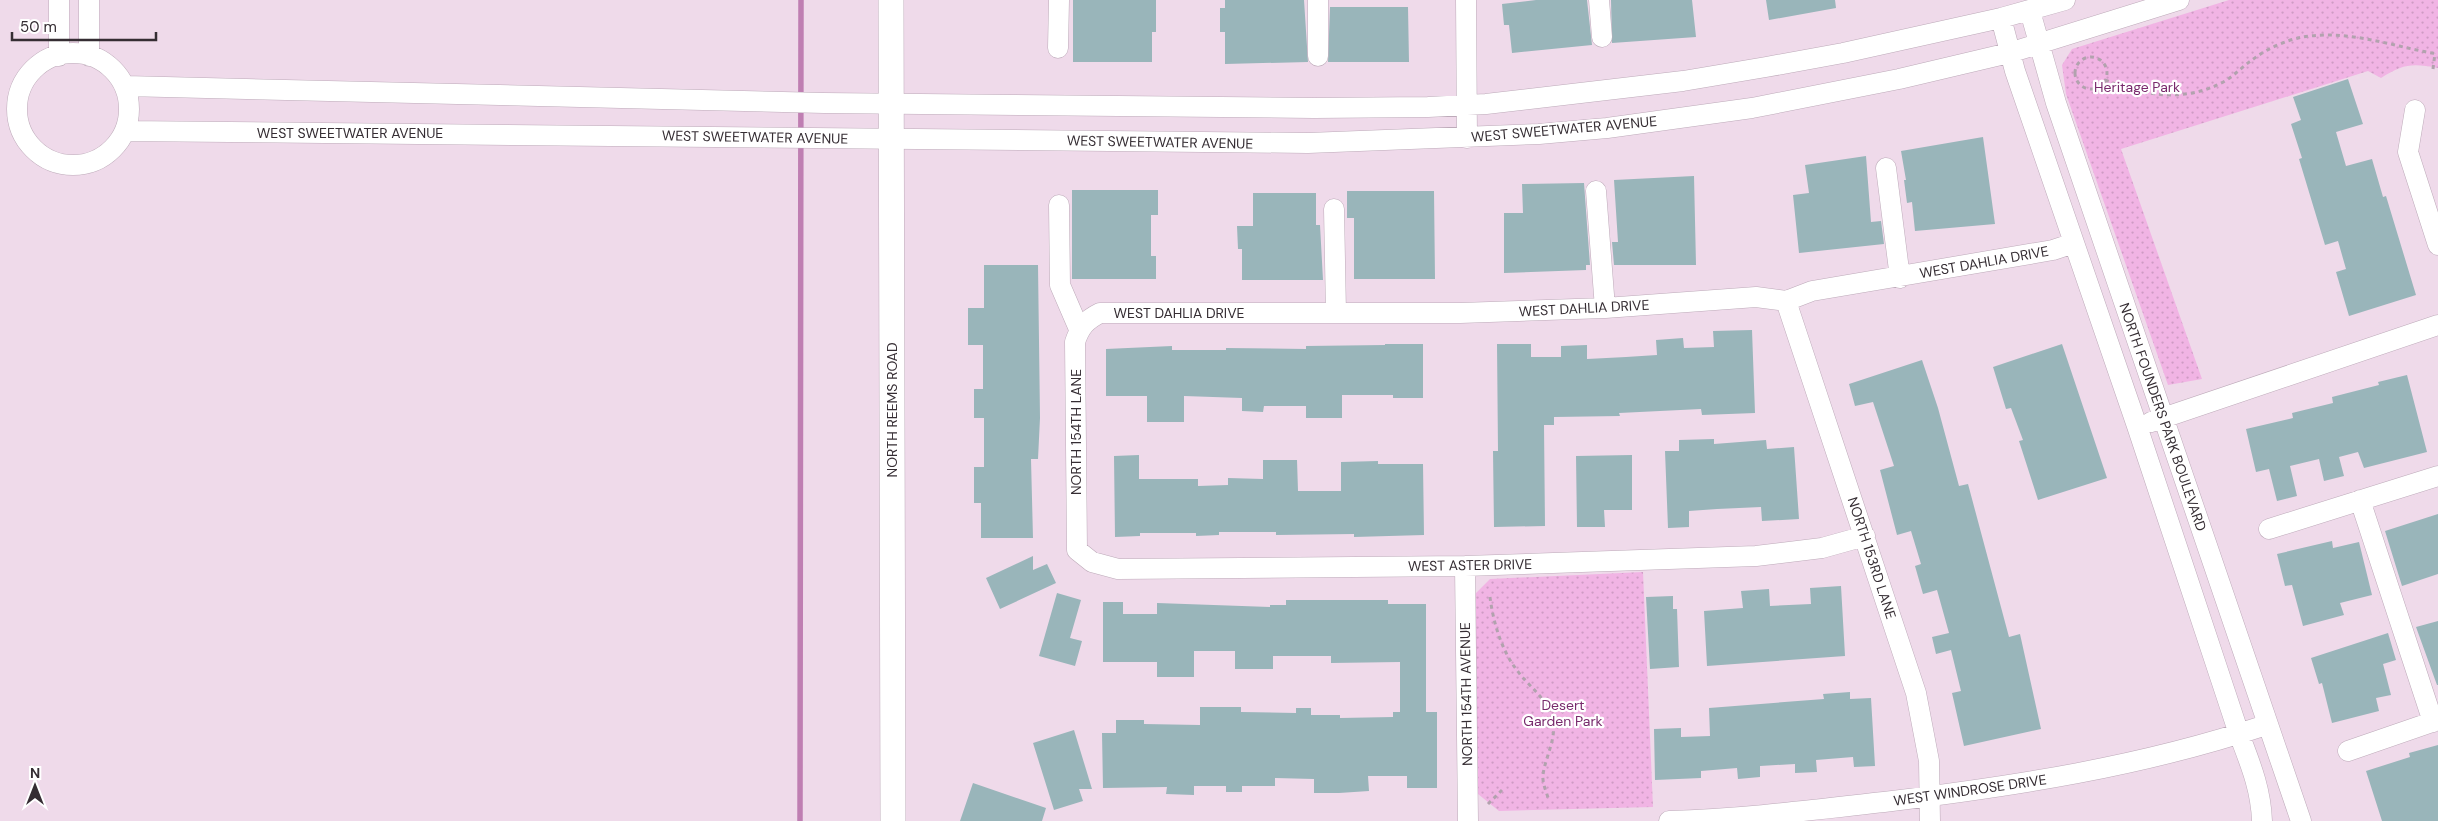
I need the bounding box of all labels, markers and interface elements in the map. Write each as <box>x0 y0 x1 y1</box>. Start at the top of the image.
scale bar <box>12 10 156 42</box>
text: 50 m <box>20 17 57 37</box>
park label: Heritage Park <box>2094 78 2180 96</box>
street label: WEST SWEETWATER AVENUE <box>1470 112 1658 146</box>
street label: WEST SWEETWATER AVENUE <box>257 124 443 142</box>
street label: WEST SWEETWATER AVENUE <box>662 126 849 148</box>
street label: WEST SWEETWATER AVENUE <box>1067 131 1254 153</box>
street label: WEST DAHLIA DRIVE <box>1918 242 2050 282</box>
street label: WEST DAHLIA DRIVE <box>1518 296 1650 320</box>
street label: NORTH FOUNDERS PARK BOULEVARD <box>2115 301 2211 533</box>
street label: WEST DAHLIA DRIVE <box>1114 304 1245 322</box>
street label: NORTH REEMS ROAD <box>883 342 901 478</box>
street label: NORTH 154TH LANE <box>1067 369 1085 495</box>
street label: NORTH 153RD LANE <box>1844 495 1900 621</box>
street label: WEST ASTER DRIVE <box>1408 555 1532 575</box>
street label: NORTH 154TH AVENUE <box>1456 622 1476 766</box>
park label: Desert Garden Park <box>1523 696 1603 730</box>
north arrow <box>10 761 60 811</box>
text: N <box>30 764 40 782</box>
street label: WEST WINDROSE DRIVE <box>1892 770 2048 810</box>

